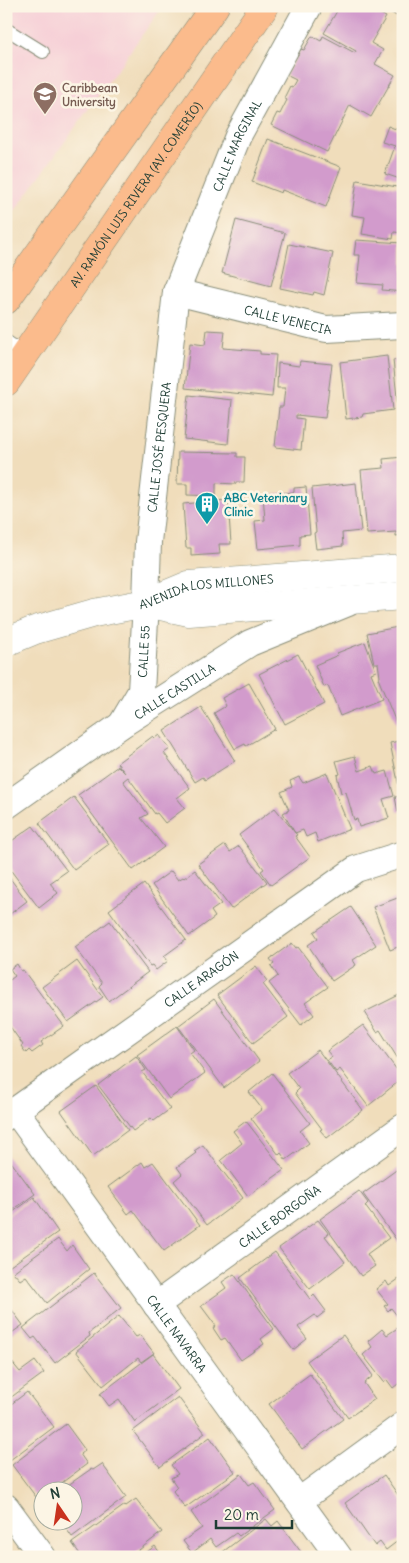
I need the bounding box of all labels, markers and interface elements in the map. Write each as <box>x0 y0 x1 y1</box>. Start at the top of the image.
place label: Caribbean University <box>62 80 118 110</box>
school or university icon: Caribbean University <box>32 81 58 115</box>
street label: CALLE MARGINAL <box>209 96 264 194</box>
street label: AV. RAMÓN LUIS RIVERA (AV. COMERÍO) <box>66 98 205 290</box>
street label: CALLE VENECIA <box>243 302 332 337</box>
street label: CALLE JOSÉ PESQUERA <box>144 381 173 513</box>
place label: ABC Veterinary Clinic <box>224 490 307 519</box>
building icon: ABC Veterinary Clinic <box>194 491 220 525</box>
street label: AVENIDA LOS MILLONES <box>138 571 274 612</box>
street label: CALLE 55 <box>134 625 152 678</box>
street label: CALLE CASTILLA <box>131 660 218 722</box>
street label: CALLE ARAGÓN <box>161 947 241 1010</box>
street label: CALLE BORGOÑA <box>235 1181 323 1251</box>
street label: CALLE NAVARRA <box>144 1292 210 1375</box>
north arrow <box>32 1480 82 1530</box>
text: N <box>48 1483 62 1503</box>
scale bar <box>216 1498 293 1530</box>
text: 20 m <box>224 1505 259 1524</box>

